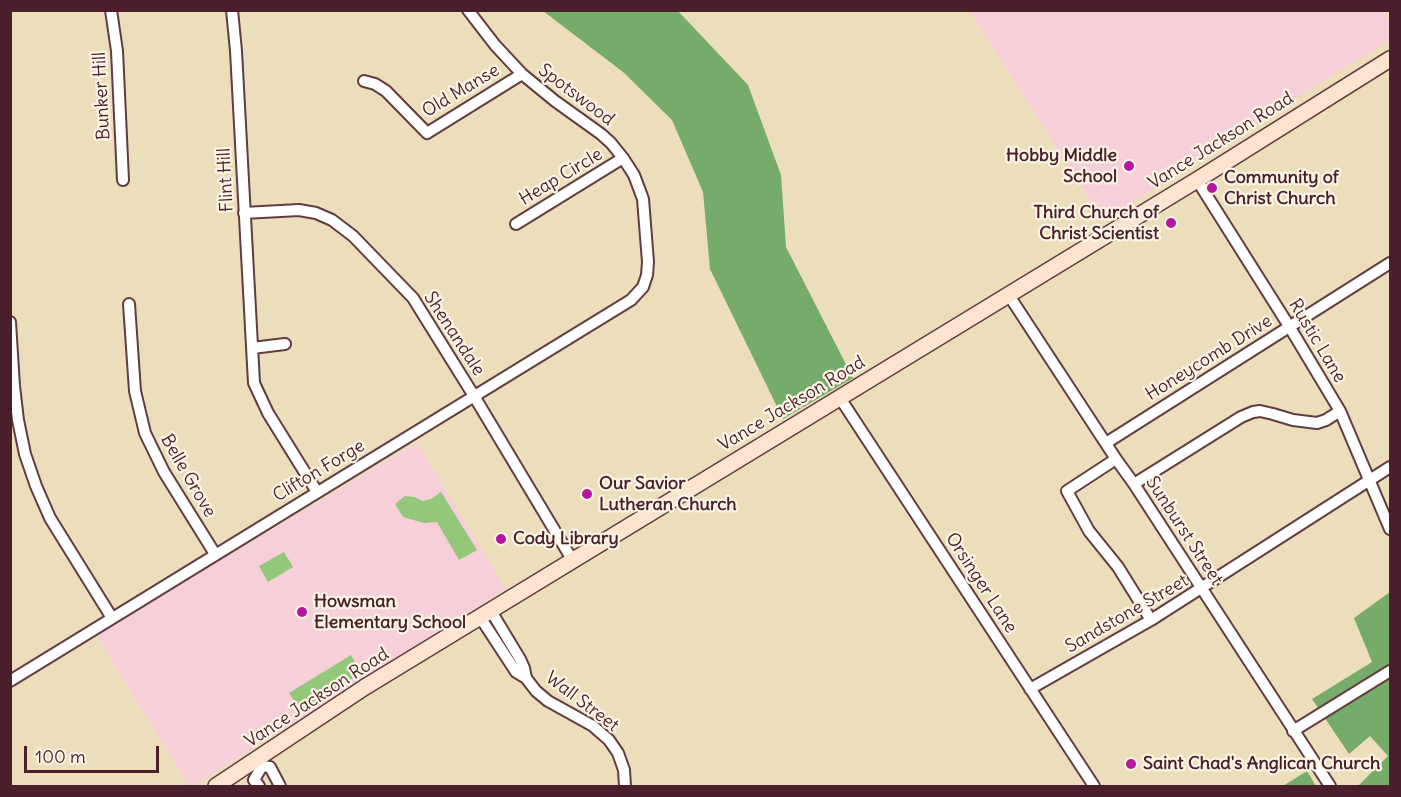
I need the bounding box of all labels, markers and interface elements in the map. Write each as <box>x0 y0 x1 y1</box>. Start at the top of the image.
street label: Bunker Hill <box>89 51 115 141</box>
street label: Spotswood <box>534 59 618 131</box>
street label: Old Manse <box>419 60 503 122</box>
street label: Vance Jackson Road <box>1145 88 1297 194</box>
street label: Heap Circle <box>515 144 607 210</box>
place label: Hobby Middle School <box>1006 145 1117 188</box>
street label: Flint Hill <box>214 148 238 212</box>
marker: Hobby Middle School <box>1122 159 1136 173</box>
place label: Community of Christ Church <box>1224 167 1339 210</box>
marker: Community of Christ Church <box>1205 181 1219 195</box>
place label: Third Church of Christ Scientist <box>1034 202 1159 244</box>
marker: Third Church of Christ Scientist <box>1164 216 1178 230</box>
street label: Shenandale <box>419 288 489 380</box>
street label: Rustic Lane <box>1284 295 1350 387</box>
street label: Honeycomb Drive <box>1142 310 1276 406</box>
street label: Vance Jackson Road <box>715 352 869 456</box>
street label: Belle Grove <box>156 431 220 521</box>
street label: Clifton Forge <box>269 435 369 507</box>
place label: Our Savior Lutheran Church <box>599 473 737 516</box>
street label: Sunburst Street <box>1141 473 1227 589</box>
marker: Our Savior Lutheran Church <box>580 487 594 501</box>
place label: Cody Library <box>513 528 619 550</box>
street label: Orsinger Lane <box>941 529 1021 637</box>
marker: Cody Library <box>494 532 508 546</box>
street label: Sandstone Street <box>1062 570 1192 658</box>
place label: Howsman Elementary School <box>314 591 466 634</box>
marker: Howsman Elementary School <box>295 605 309 619</box>
street label: Vance Jackson Road <box>241 643 393 753</box>
street label: Wall Street <box>541 667 623 737</box>
scale bar <box>27 734 162 772</box>
text: 100 m <box>35 745 86 768</box>
place label: Saint Chad's Anglican Church <box>1143 753 1380 775</box>
marker: Saint Chad's Anglican Church <box>1124 757 1138 771</box>

